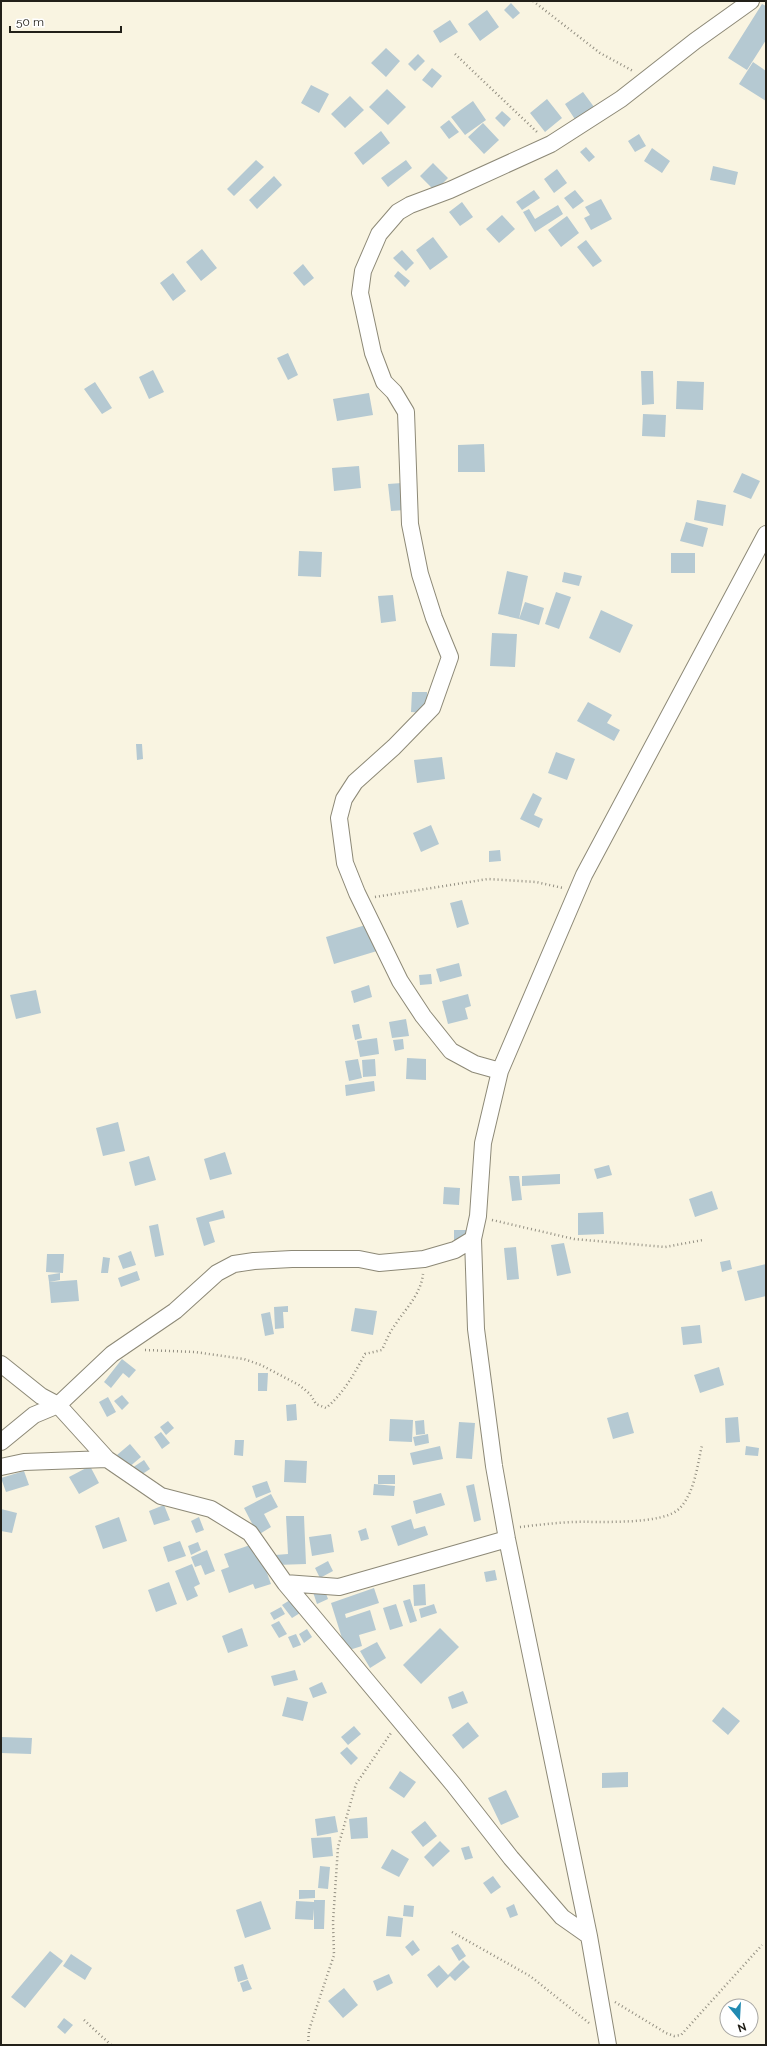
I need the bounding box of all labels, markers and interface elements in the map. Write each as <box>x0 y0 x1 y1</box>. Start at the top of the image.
scale bar <box>10 8 121 34</box>
text: 50 m <box>16 15 44 29</box>
north arrow <box>719 1998 759 2038</box>
text: N <box>736 2020 748 2035</box>

